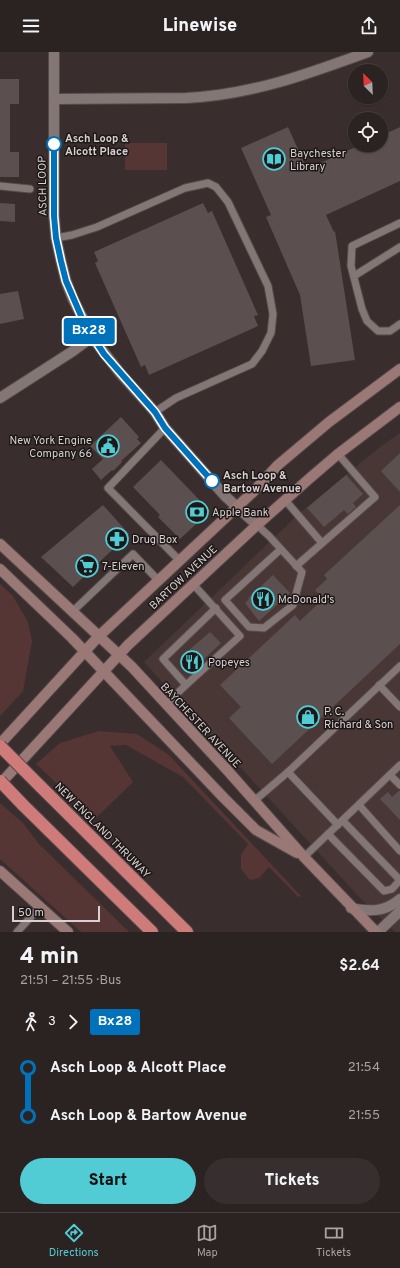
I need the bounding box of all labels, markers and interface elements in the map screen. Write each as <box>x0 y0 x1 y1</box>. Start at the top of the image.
icon: menu <box>20 15 42 37</box>
text: Linewise <box>163 15 237 38</box>
icon: share <box>358 15 380 37</box>
north arrow <box>348 64 388 104</box>
map controls <box>348 64 388 152</box>
button: locate <box>348 112 388 152</box>
place label: Asch Loop & Alcott Place <box>65 132 129 159</box>
marker: Asch Loop & Alcott Place <box>46 136 62 152</box>
library icon: Baychester Library <box>261 146 287 172</box>
place label: Baychester Library <box>290 147 347 174</box>
street label: ASCH LOOP <box>35 156 51 216</box>
line badge: Bx28 <box>61 318 117 344</box>
text: Bx28 <box>72 322 106 339</box>
public building icon: New York Engine Company 66 <box>95 433 121 459</box>
place label: New York Engine Company 66 <box>9 434 92 461</box>
place label: Asch Loop & Bartow Avenue <box>223 469 301 496</box>
marker: Asch Loop & Bartow Avenue <box>204 473 220 489</box>
bank icon: Apple Bank <box>184 499 210 525</box>
place label: Apple Bank <box>212 506 269 520</box>
pharmacy icon: Drug Box <box>104 526 130 552</box>
place label: Drug Box <box>132 533 178 547</box>
street label: BARTOW AVENUE <box>147 543 221 613</box>
supermarket icon: 7-Eleven <box>74 553 100 579</box>
place label: 7-Eleven <box>102 560 144 574</box>
restaurant icon: McDonald's <box>250 586 276 612</box>
place label: McDonald's <box>278 593 334 607</box>
restaurant icon: Popeyes <box>179 649 205 675</box>
place label: Popeyes <box>208 656 250 670</box>
street label: BAYCHESTER AVENUE <box>157 680 243 771</box>
shop icon: P. C. Richard & Son <box>295 704 321 730</box>
place label: P. C. Richard & Son <box>324 705 393 732</box>
street label: NEW ENGLAND THRUWAY <box>51 780 153 882</box>
scale bar <box>12 904 100 923</box>
text: 50 m <box>18 906 44 920</box>
text: 4 min <box>20 944 79 971</box>
text: $2.64 <box>339 957 380 976</box>
text: 21:51 – 21:55 · Bus <box>20 973 121 989</box>
icon: walk <box>20 1011 42 1033</box>
icon: forward <box>62 1011 84 1033</box>
text: Bx28 <box>98 1013 132 1030</box>
text: 3 <box>48 1014 56 1030</box>
text: Asch Loop & Alcott Place <box>50 1059 226 1078</box>
text: 21:54 <box>348 1060 380 1076</box>
text: Asch Loop & Bartow Avenue <box>50 1107 247 1126</box>
text: 21:55 <box>348 1108 380 1124</box>
button: Start <box>20 1158 196 1204</box>
button: Tickets <box>204 1158 380 1204</box>
tab: Directions <box>49 1222 99 1260</box>
tab: Map <box>196 1222 218 1260</box>
tab: Tickets <box>316 1222 351 1260</box>

